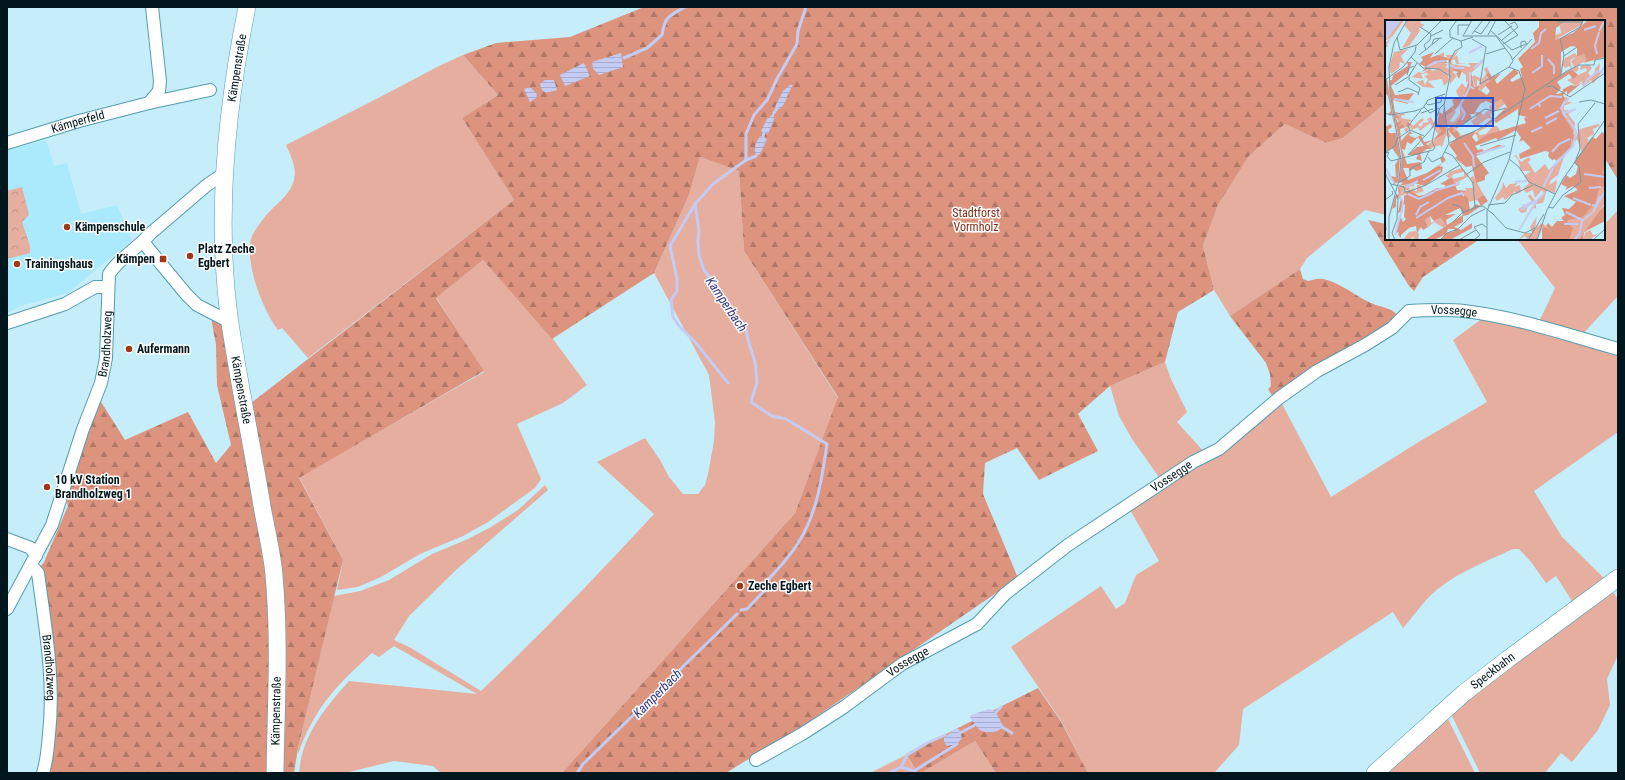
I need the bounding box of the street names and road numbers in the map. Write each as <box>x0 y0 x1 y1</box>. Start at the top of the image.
street label: Kämpenstraße <box>225 33 249 103</box>
street label: Kämperfeld <box>50 108 106 136</box>
street label: Vossegge <box>1431 303 1479 320</box>
street label: Brandholzweg <box>95 310 115 378</box>
street label: Kämpenstraße <box>228 355 254 426</box>
street label: Vossegge <box>1148 457 1195 495</box>
street label: Brandholzweg <box>39 634 58 701</box>
street label: Vossegge <box>884 644 931 680</box>
street label: Speckbahn <box>1468 649 1518 692</box>
street label: Kämpenstraße <box>268 676 284 745</box>

